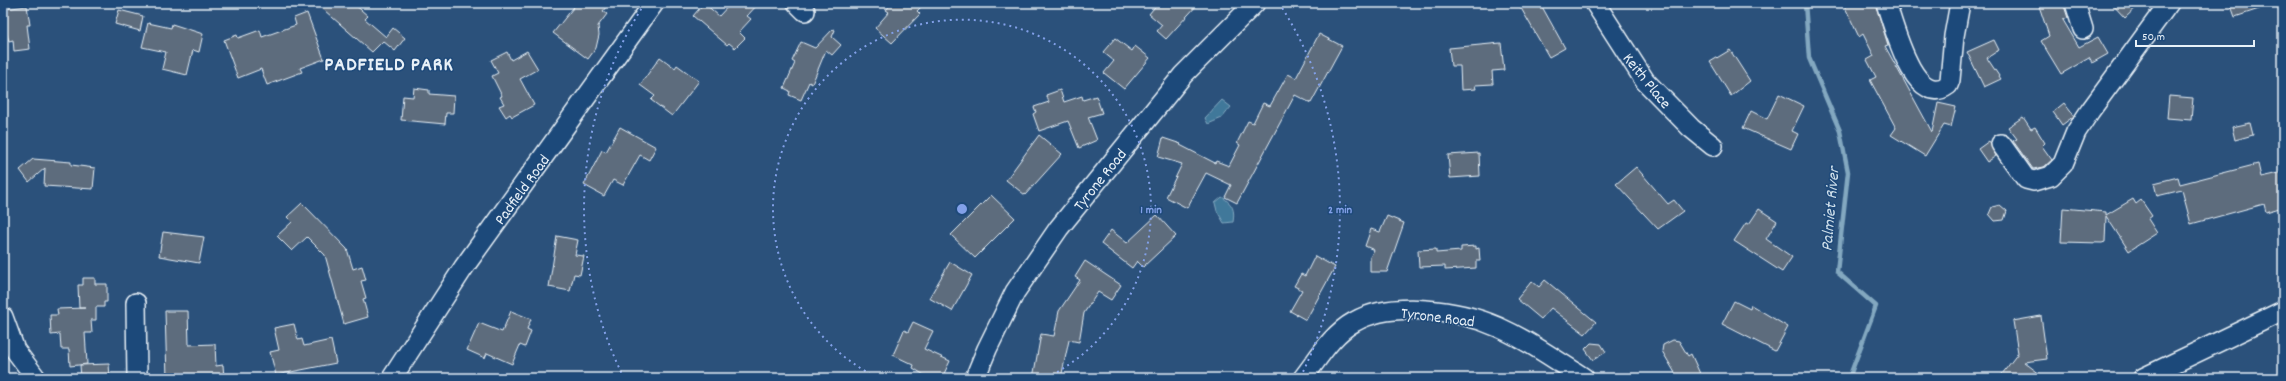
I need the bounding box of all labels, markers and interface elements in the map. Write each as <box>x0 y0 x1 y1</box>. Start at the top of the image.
scale bar <box>2136 22 2254 48</box>
text: 50 m <box>2142 29 2165 46</box>
street label: Keith Place <box>1616 49 1676 115</box>
district label: PADFIELD PARK <box>324 52 454 80</box>
street label: Tyrone Road <box>1069 145 1133 217</box>
street label: Padfield Road <box>490 151 556 230</box>
water label: Palmiet River <box>1816 164 1848 252</box>
centre of rings <box>955 202 969 216</box>
text: 1 min <box>1140 202 1162 219</box>
text: 2 min <box>1328 202 1352 219</box>
street label: Tyrone Road <box>1400 303 1476 334</box>

